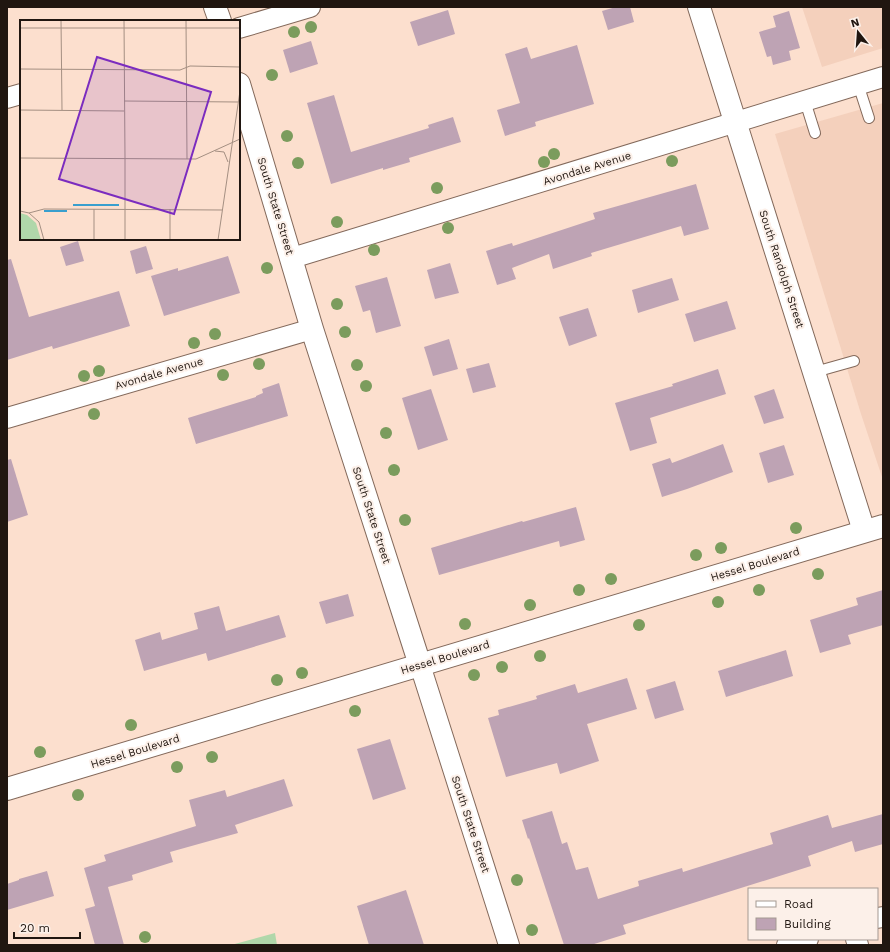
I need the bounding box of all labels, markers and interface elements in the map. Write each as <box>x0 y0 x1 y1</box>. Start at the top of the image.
north arrow <box>838 12 878 52</box>
text: N <box>849 16 861 30</box>
inset map <box>20 20 240 240</box>
street label: Avondale Avenue <box>542 149 633 188</box>
street label: South State Street <box>255 156 297 257</box>
street label: South Randolph Street <box>756 208 807 330</box>
street label: Avondale Avenue <box>114 355 205 392</box>
street label: South State Street <box>350 465 393 566</box>
street label: Hessel Boulevard <box>709 545 801 584</box>
street label: Hessel Boulevard <box>399 638 491 677</box>
street label: Hessel Boulevard <box>89 732 181 771</box>
street label: South State Street <box>449 774 492 875</box>
legend <box>748 888 878 940</box>
text: Road <box>784 897 813 911</box>
scale bar <box>14 914 80 940</box>
text: Building <box>784 917 831 931</box>
text: 20 m <box>20 921 50 935</box>

